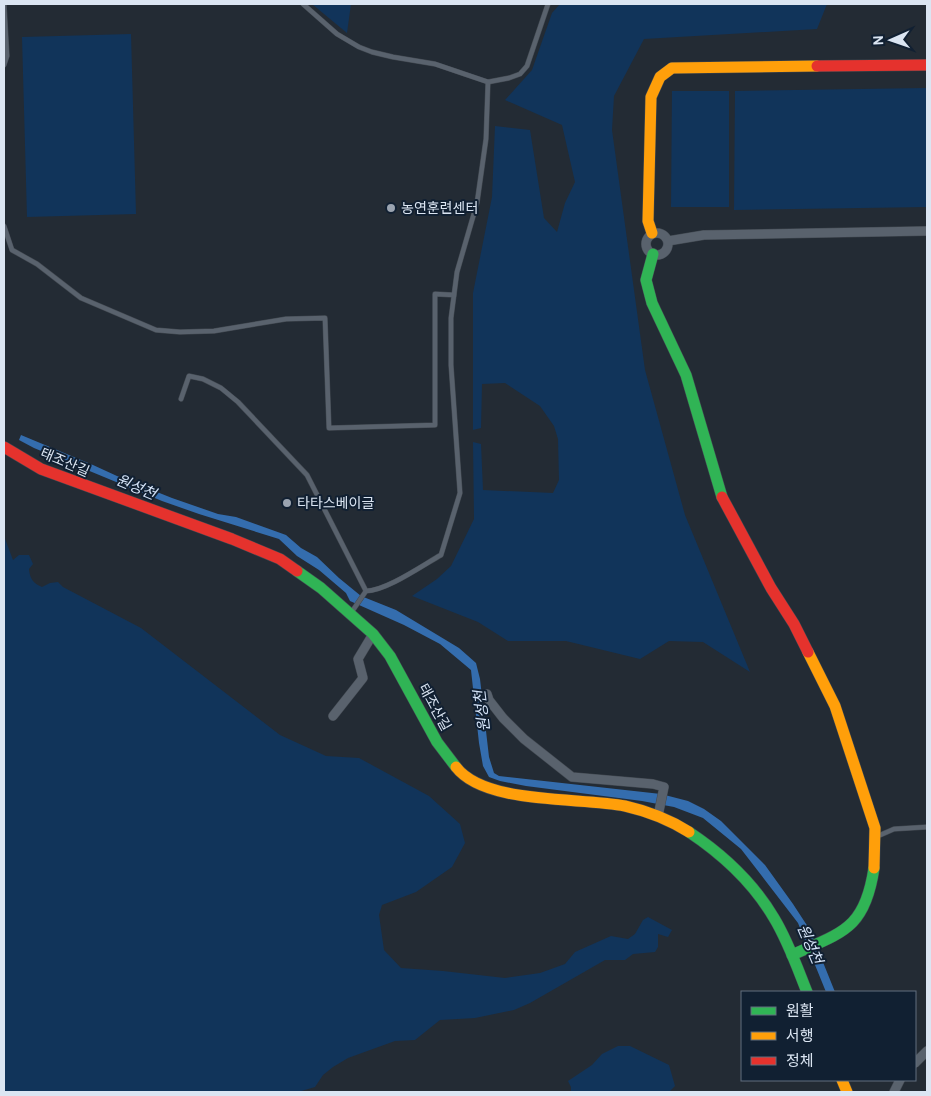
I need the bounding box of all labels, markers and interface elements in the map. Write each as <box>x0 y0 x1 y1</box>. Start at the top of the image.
north arrow <box>866 15 916 65</box>
text: N <box>871 35 888 46</box>
place label: 농연훈련센터 <box>401 201 478 218</box>
marker: 농연훈련센터 <box>385 202 397 214</box>
street label: 태조산길 <box>37 445 91 481</box>
water label: 원성천 <box>113 472 160 506</box>
place label: 타타스베이글 <box>297 496 374 513</box>
marker: 타타스베이글 <box>281 497 293 509</box>
street label: 태조산길 <box>414 681 454 734</box>
water label: 원성천 <box>471 687 495 733</box>
water label: 원성천 <box>792 922 826 969</box>
legend <box>741 991 916 1081</box>
text: 원활 <box>786 1003 814 1022</box>
text: 서행 <box>786 1028 814 1047</box>
text: 정체 <box>786 1053 814 1072</box>

